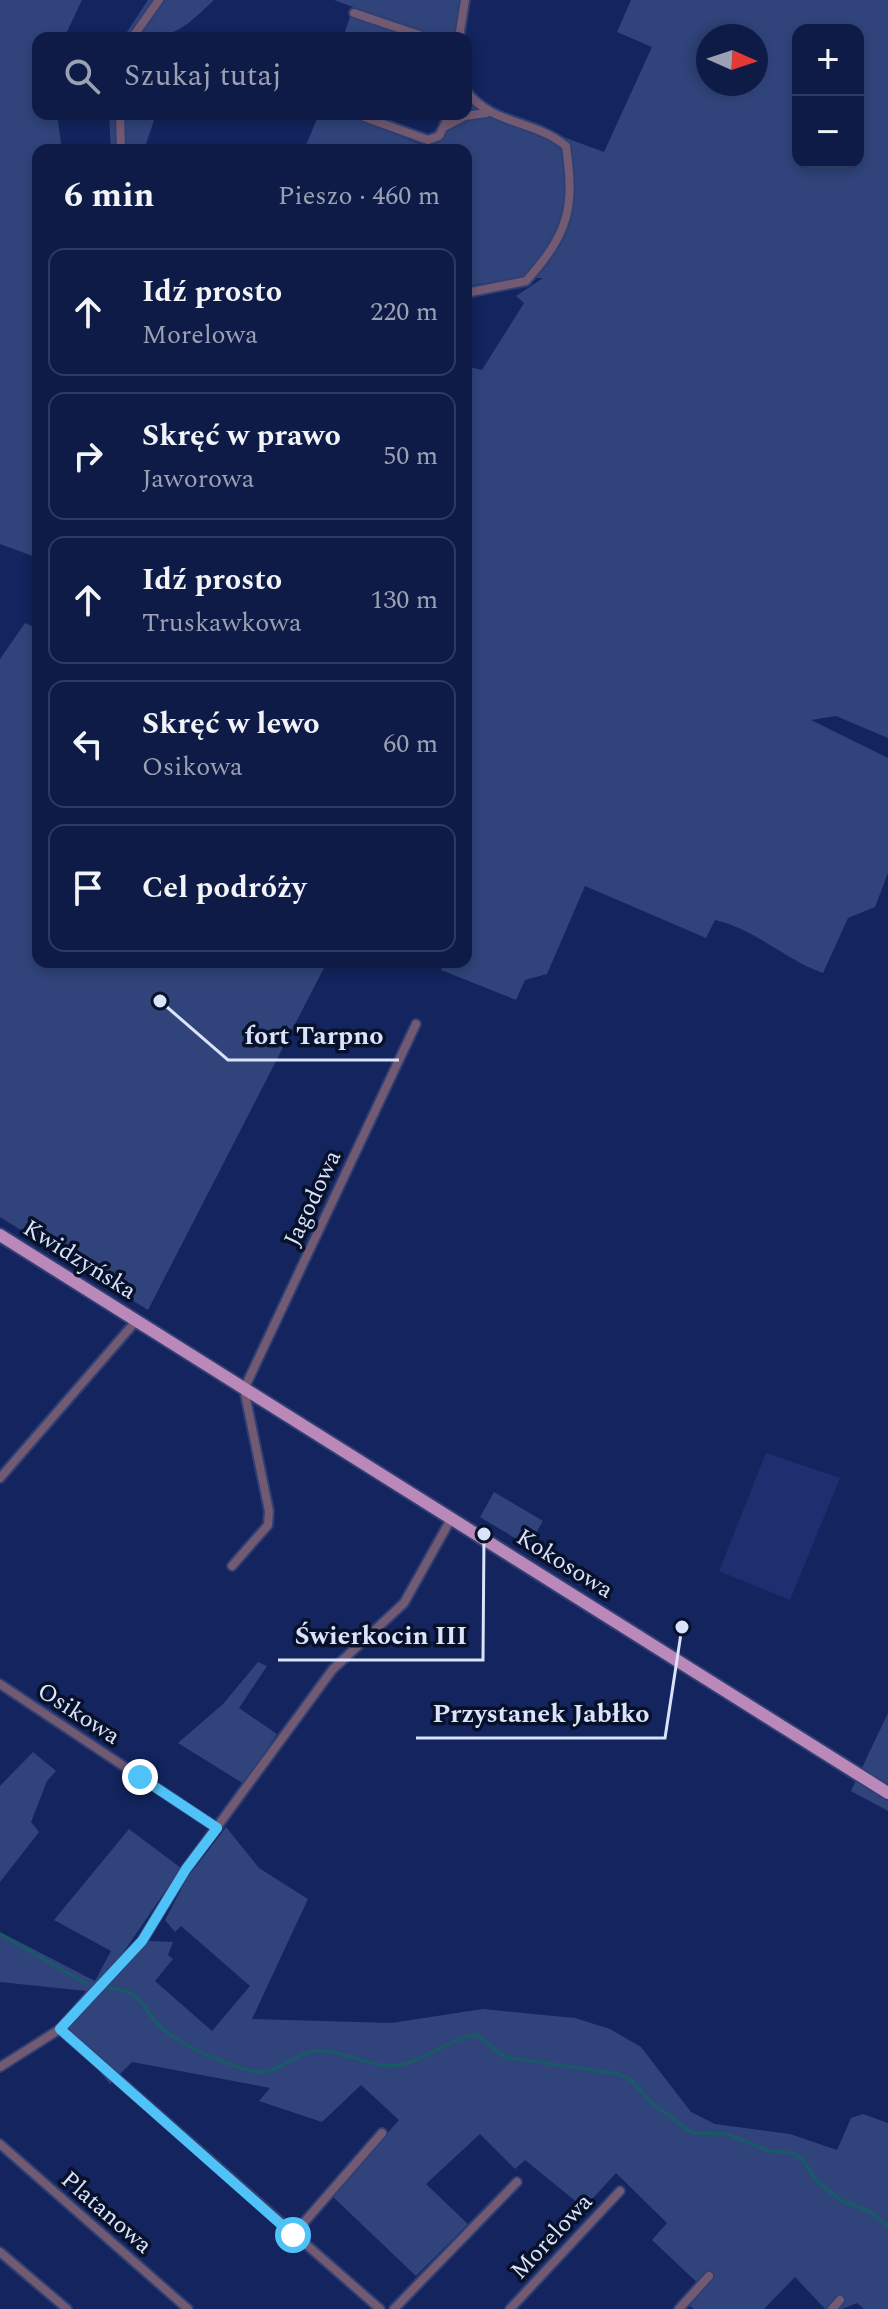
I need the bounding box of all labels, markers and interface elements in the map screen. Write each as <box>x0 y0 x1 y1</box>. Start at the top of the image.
north arrow <box>696 24 768 96</box>
map controls <box>792 24 864 168</box>
button: + <box>792 24 864 96</box>
search box <box>32 32 472 120</box>
text: Szukaj tutaj <box>124 53 282 99</box>
icon: search <box>60 54 104 98</box>
button: − <box>792 96 864 168</box>
text: 6 min <box>64 170 154 222</box>
text: Pieszo · 460 m <box>278 176 440 216</box>
text: Idź prosto <box>142 269 282 315</box>
icon: ahead <box>66 290 110 334</box>
text: 220 m <box>370 292 438 332</box>
text: Morelowa <box>142 315 258 355</box>
text: Skręć w prawo <box>142 413 341 459</box>
icon: right <box>66 434 110 478</box>
text: 50 m <box>383 436 438 476</box>
text: Jaworowa <box>142 459 254 499</box>
text: Idź prosto <box>142 557 282 603</box>
icon: ahead <box>66 578 110 622</box>
text: 130 m <box>370 580 438 620</box>
text: Truskawkowa <box>142 603 302 643</box>
text: Skręć w lewo <box>142 701 320 747</box>
icon: left <box>66 722 110 766</box>
text: 60 m <box>383 724 438 764</box>
text: Osikowa <box>142 747 243 787</box>
text: Cel podróży <box>142 865 306 911</box>
icon: arrive <box>66 866 110 910</box>
callout: fort Tarpno <box>228 1010 399 1060</box>
text: fort Tarpno <box>245 1016 383 1056</box>
street label: Jagodowa <box>275 1144 351 1252</box>
street label: Kwidzyńska <box>16 1211 143 1309</box>
street label: Kokosowa <box>509 1520 620 1608</box>
callout: Świerkocin III <box>278 1610 483 1660</box>
text: Świerkocin III <box>295 1616 467 1656</box>
street label: Osikowa <box>30 1673 127 1754</box>
callout: Przystanek Jabłko <box>416 1688 665 1738</box>
text: Przystanek Jabłko <box>432 1694 650 1734</box>
route end <box>122 1759 158 1795</box>
street label: Platanowa <box>53 2163 160 2263</box>
street label: Morelowa <box>502 2185 602 2288</box>
route start <box>275 2217 311 2253</box>

